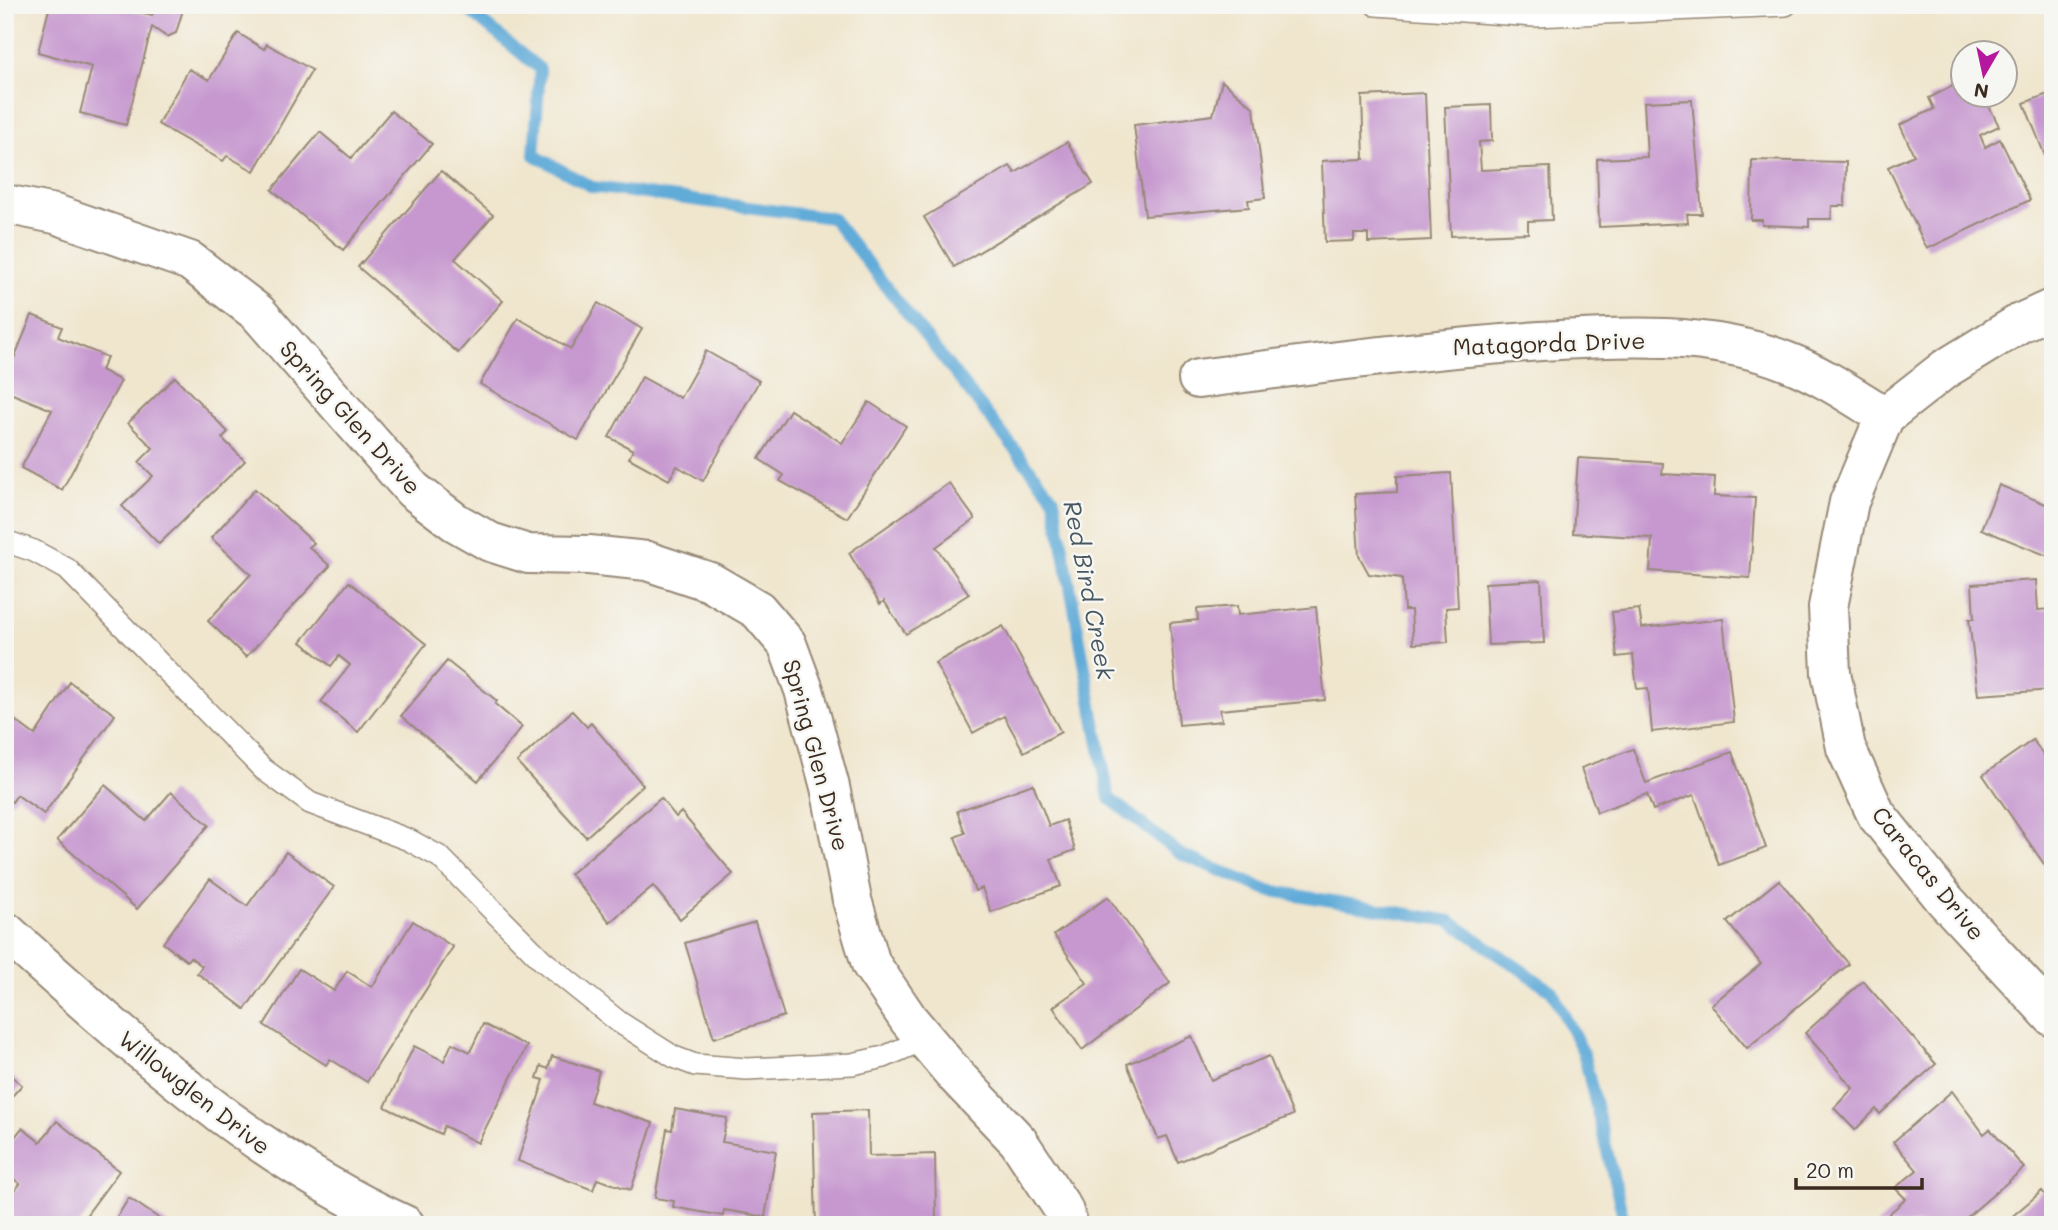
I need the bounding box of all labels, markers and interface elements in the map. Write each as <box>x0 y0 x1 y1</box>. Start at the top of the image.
north arrow <box>1950 38 2020 108</box>
text: N <box>1972 78 1990 105</box>
street label: Matagorda Drive <box>1452 325 1646 361</box>
street label: Spring Glen Drive <box>274 334 428 500</box>
water label: Red Bird Creek <box>1057 498 1123 684</box>
street label: Spring Glen Drive <box>777 656 857 854</box>
street label: Caracas Drive <box>1866 800 1992 946</box>
street label: Willowglen Drive <box>113 1023 277 1161</box>
scale bar <box>1796 1146 1922 1190</box>
text: 20 m <box>1806 1156 1854 1183</box>

